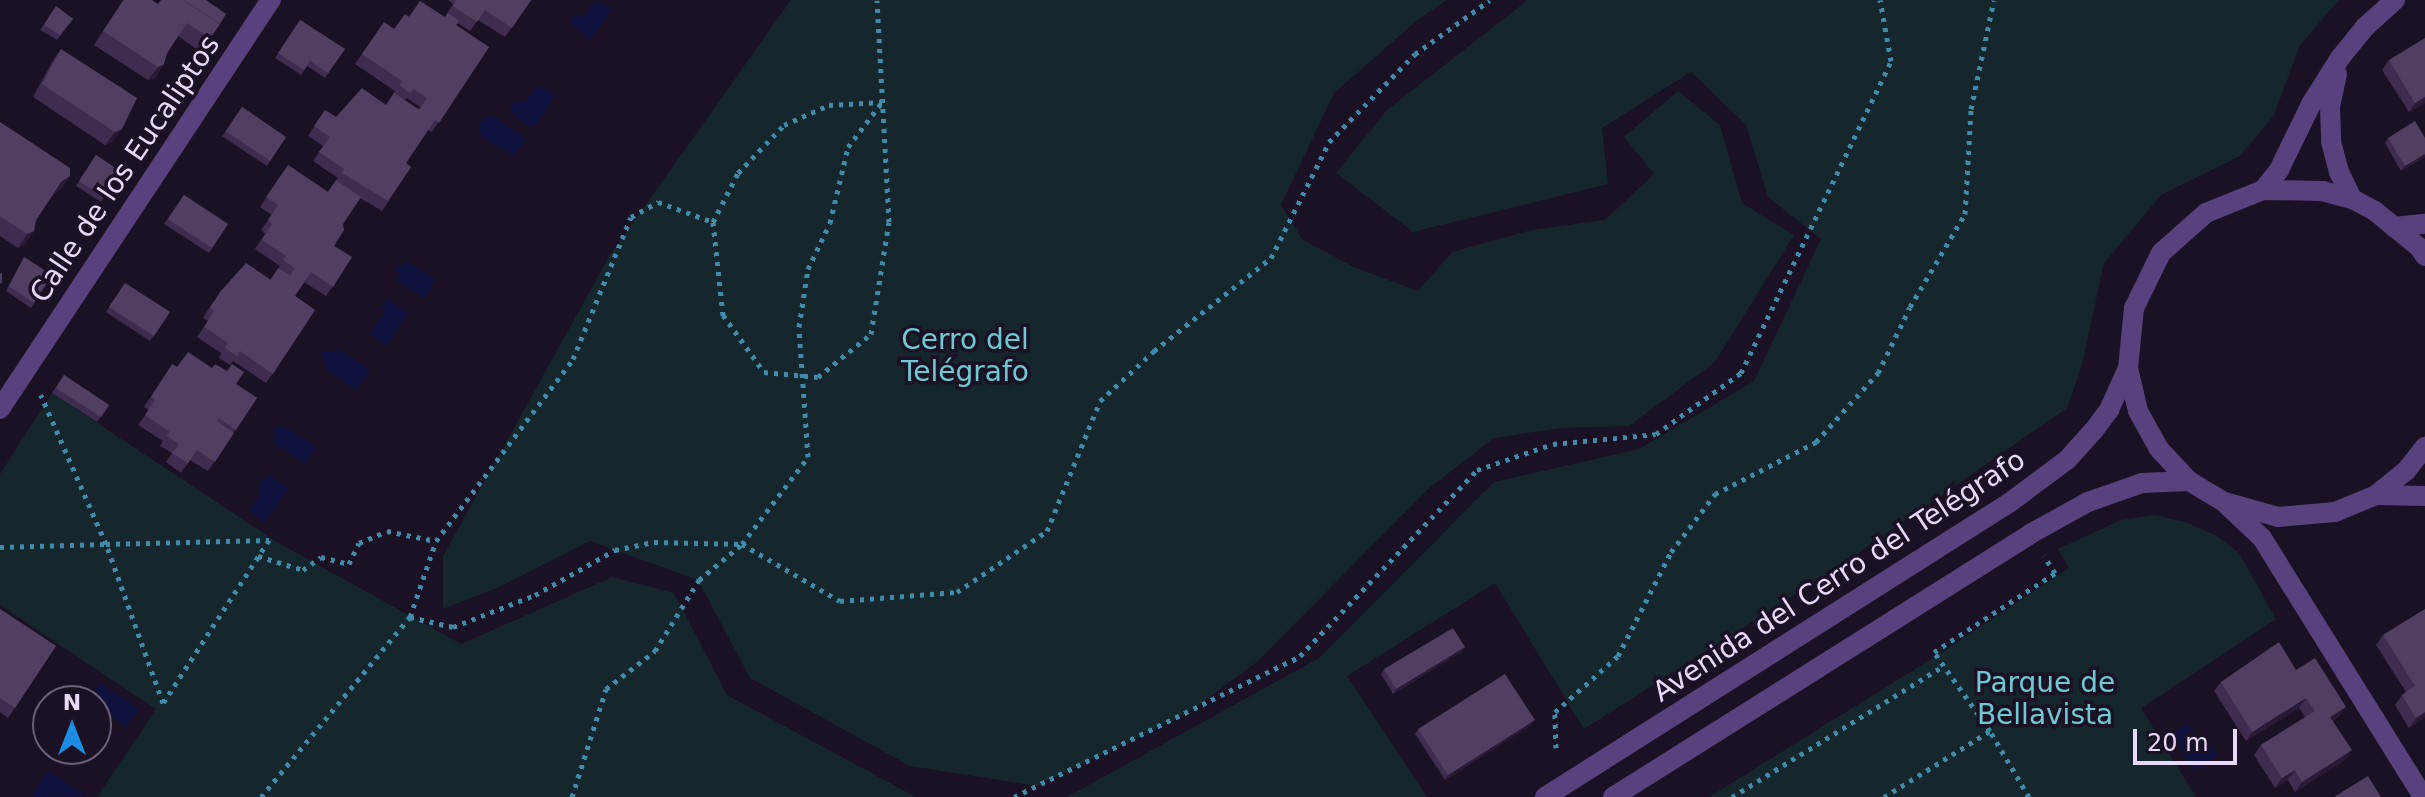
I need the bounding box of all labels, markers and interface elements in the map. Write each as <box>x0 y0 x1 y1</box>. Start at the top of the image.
street label: Calle de los Eucaliptos <box>23 29 227 309</box>
park label: Cerro del Telégrafo <box>901 323 1029 389</box>
street label: Avenida del Cerro del Telégrafo <box>1647 443 2031 709</box>
park label: Parque de Bellavista <box>1975 666 2115 732</box>
north arrow <box>32 685 112 765</box>
text: N <box>63 690 81 715</box>
scale bar <box>2137 713 2241 763</box>
text: 20 m <box>2147 729 2209 757</box>

